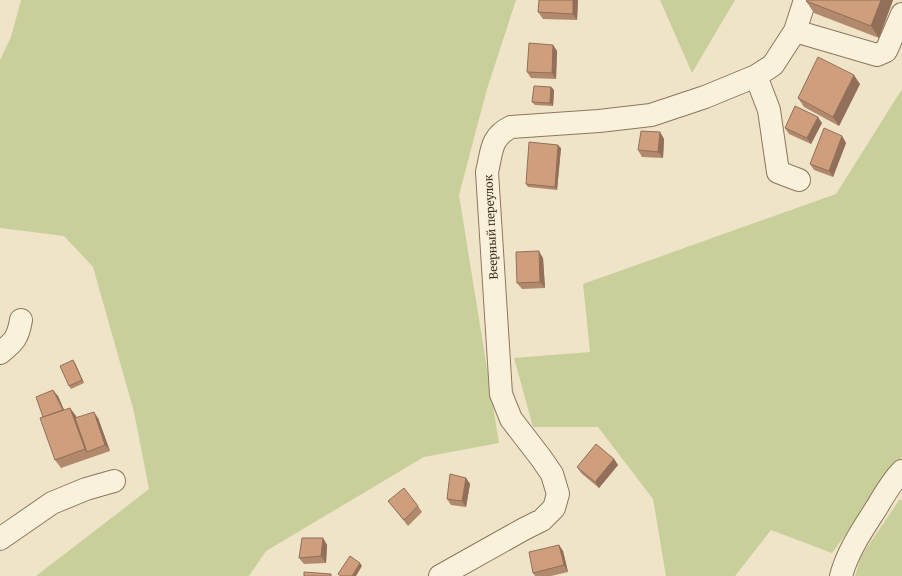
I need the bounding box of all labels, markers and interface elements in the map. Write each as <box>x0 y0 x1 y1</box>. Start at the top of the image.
street label: Веерный переулок <box>481 174 501 280</box>

